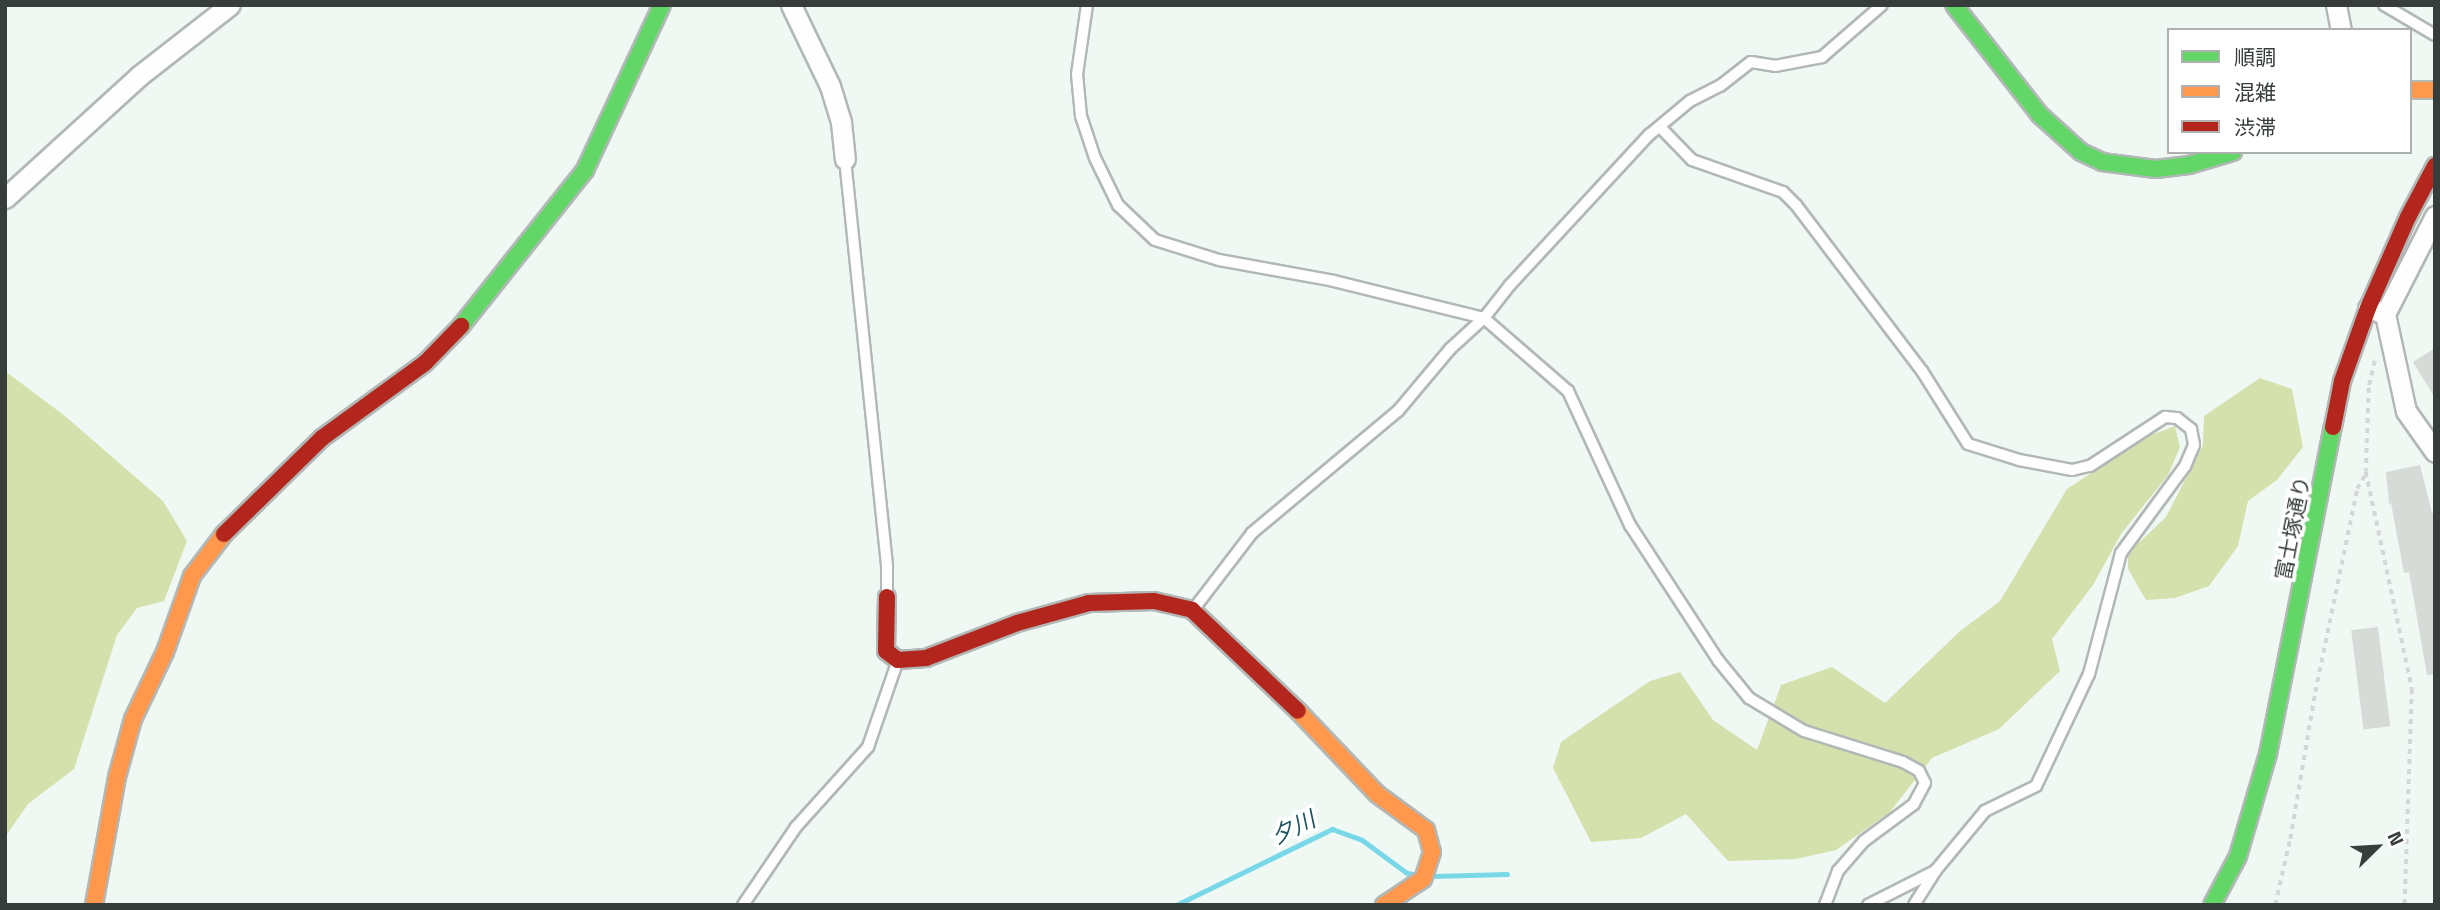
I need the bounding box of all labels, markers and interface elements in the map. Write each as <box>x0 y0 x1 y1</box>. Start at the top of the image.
legend <box>2167 28 2412 154</box>
text: 順調 <box>2234 41 2276 73</box>
text: 混雑 <box>2234 76 2276 108</box>
text: 渋滞 <box>2234 111 2276 143</box>
street label: 富士塚通り <box>2270 474 2314 582</box>
water label: 夕川 <box>1266 806 1320 850</box>
north arrow <box>2342 812 2412 882</box>
text: N <box>2381 826 2413 850</box>

